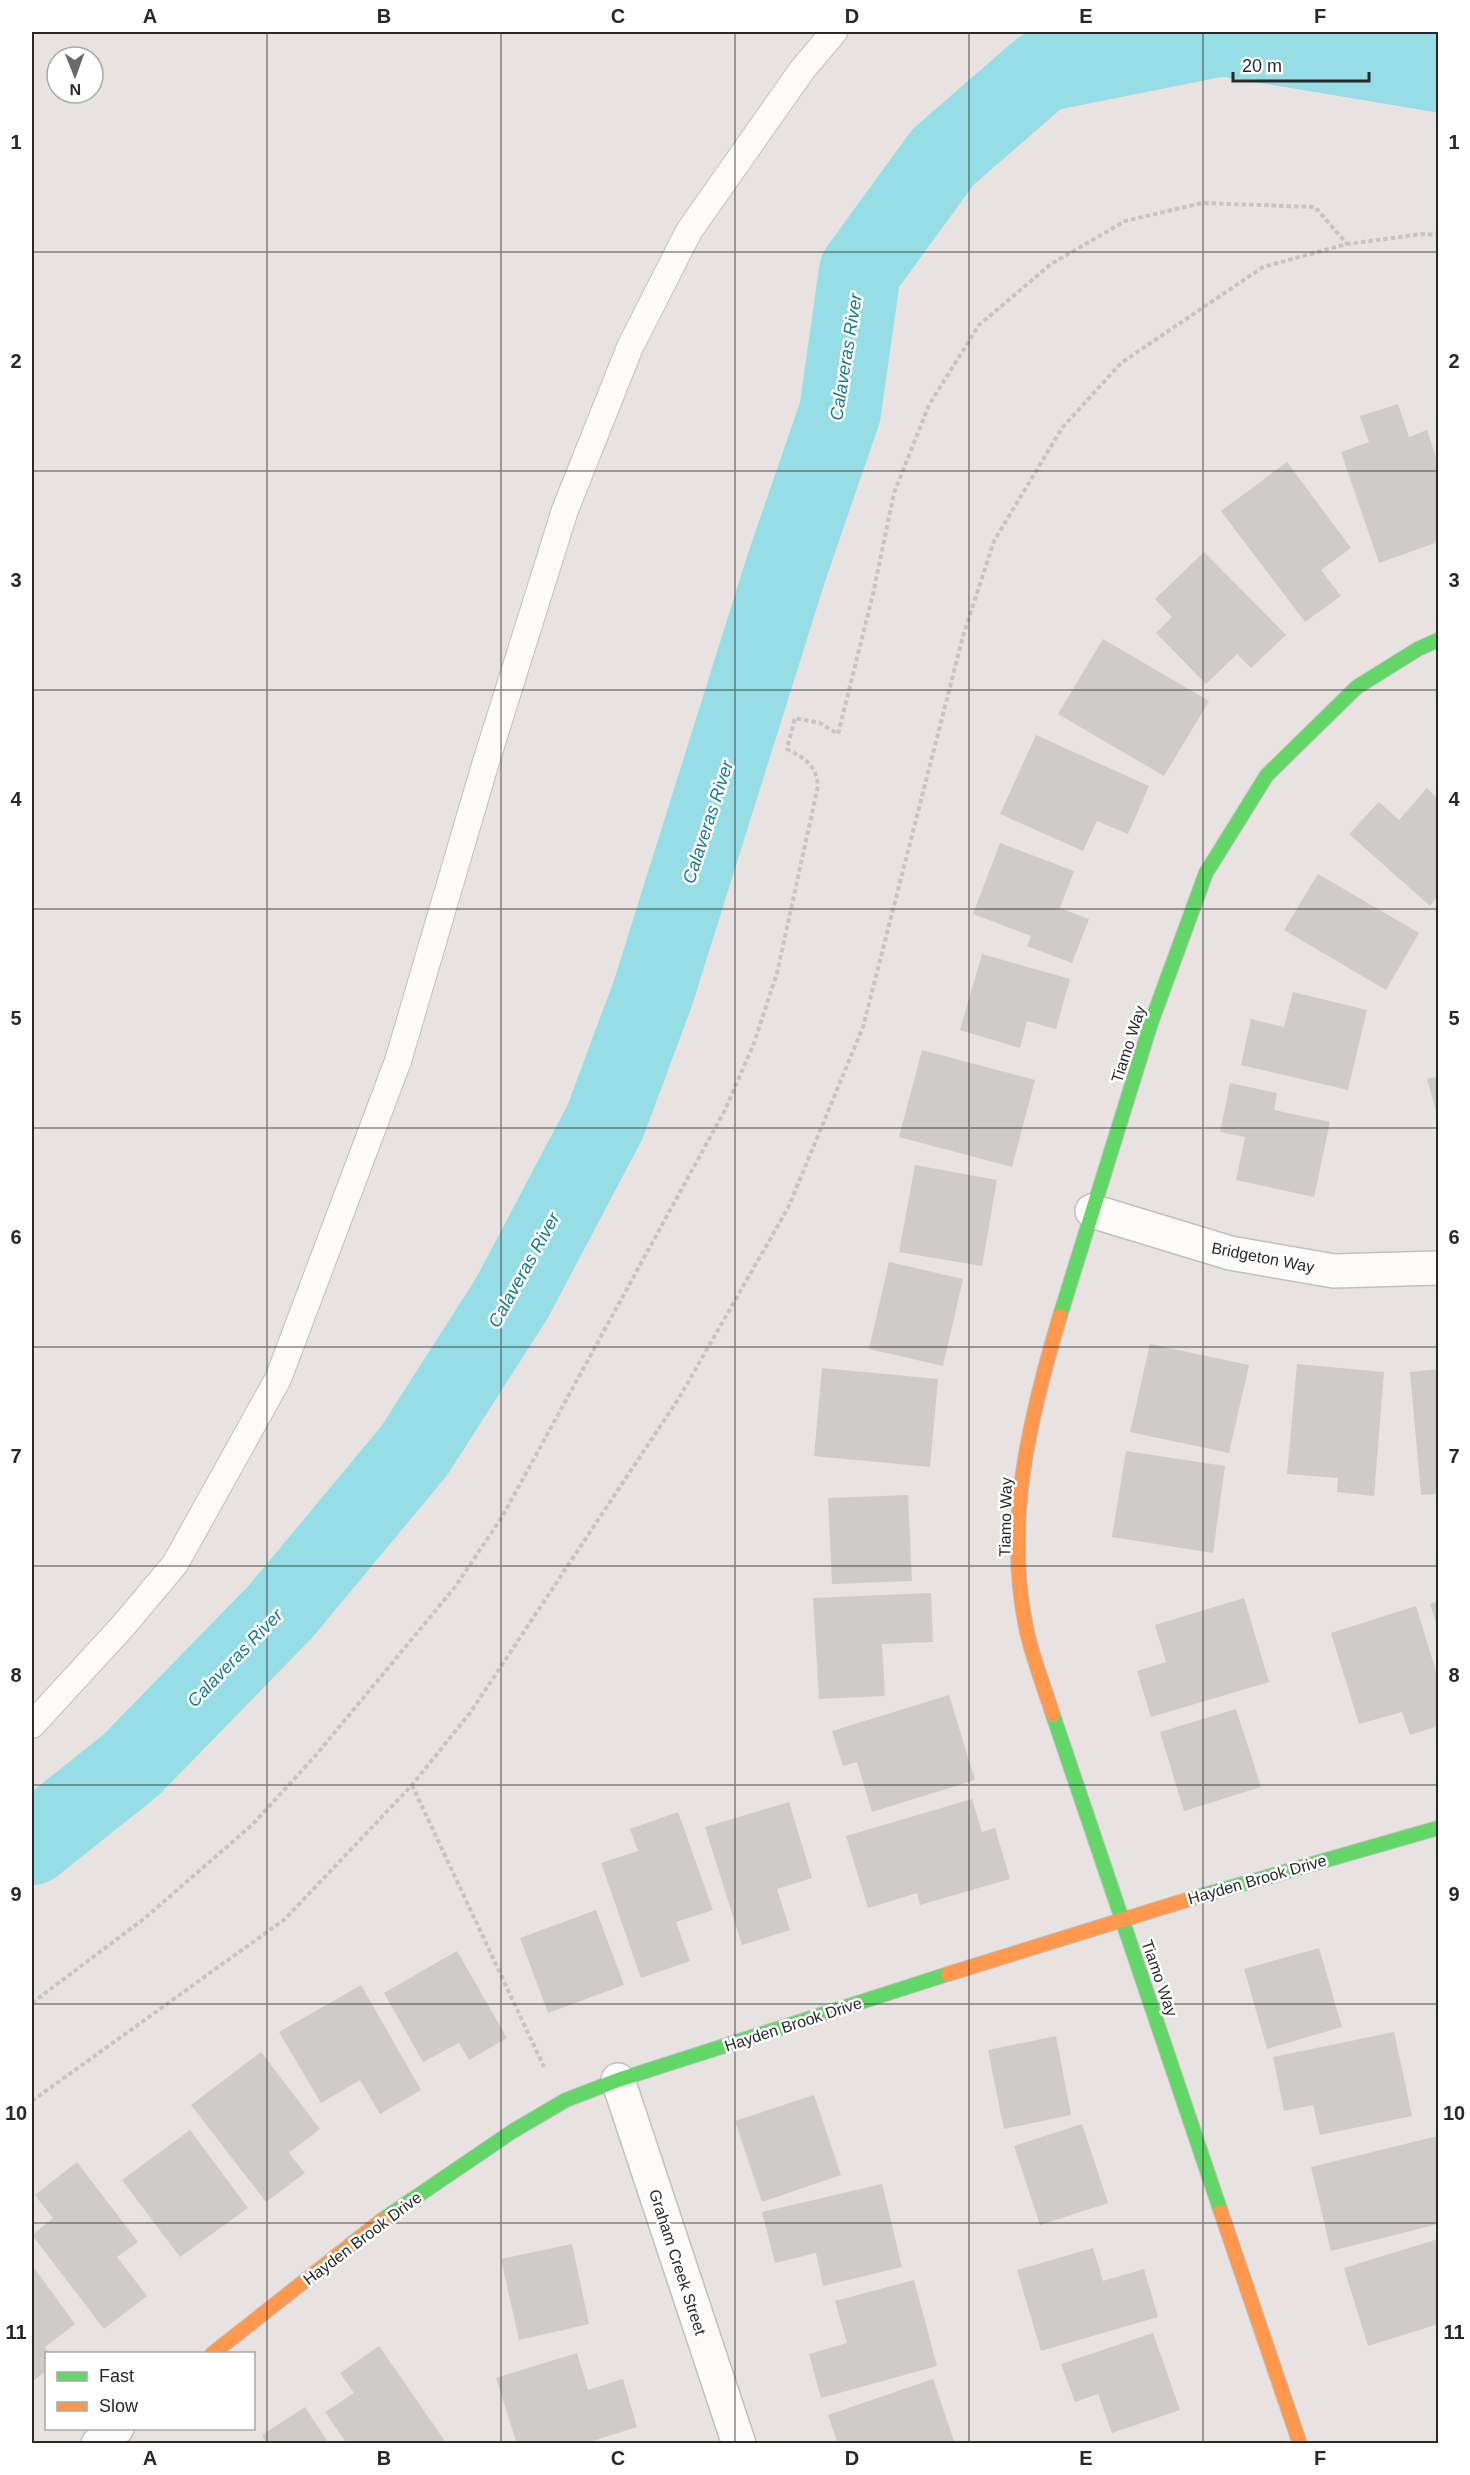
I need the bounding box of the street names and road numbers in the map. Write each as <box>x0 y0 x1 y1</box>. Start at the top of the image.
street label: Tiamo Way <box>1108 1004 1149 1085</box>
street label: Bridgeton Way <box>1210 1239 1316 1276</box>
street label: Tiamo Way <box>996 1477 1015 1557</box>
street label: Hayden Brook Drive <box>1186 1852 1328 1907</box>
street label: Tiamo Way <box>1139 1938 1181 2019</box>
street label: Hayden Brook Drive <box>722 1994 864 2055</box>
street label: Graham Creek Street <box>646 2187 709 2338</box>
street label: Hayden Brook Drive <box>300 2188 425 2288</box>

